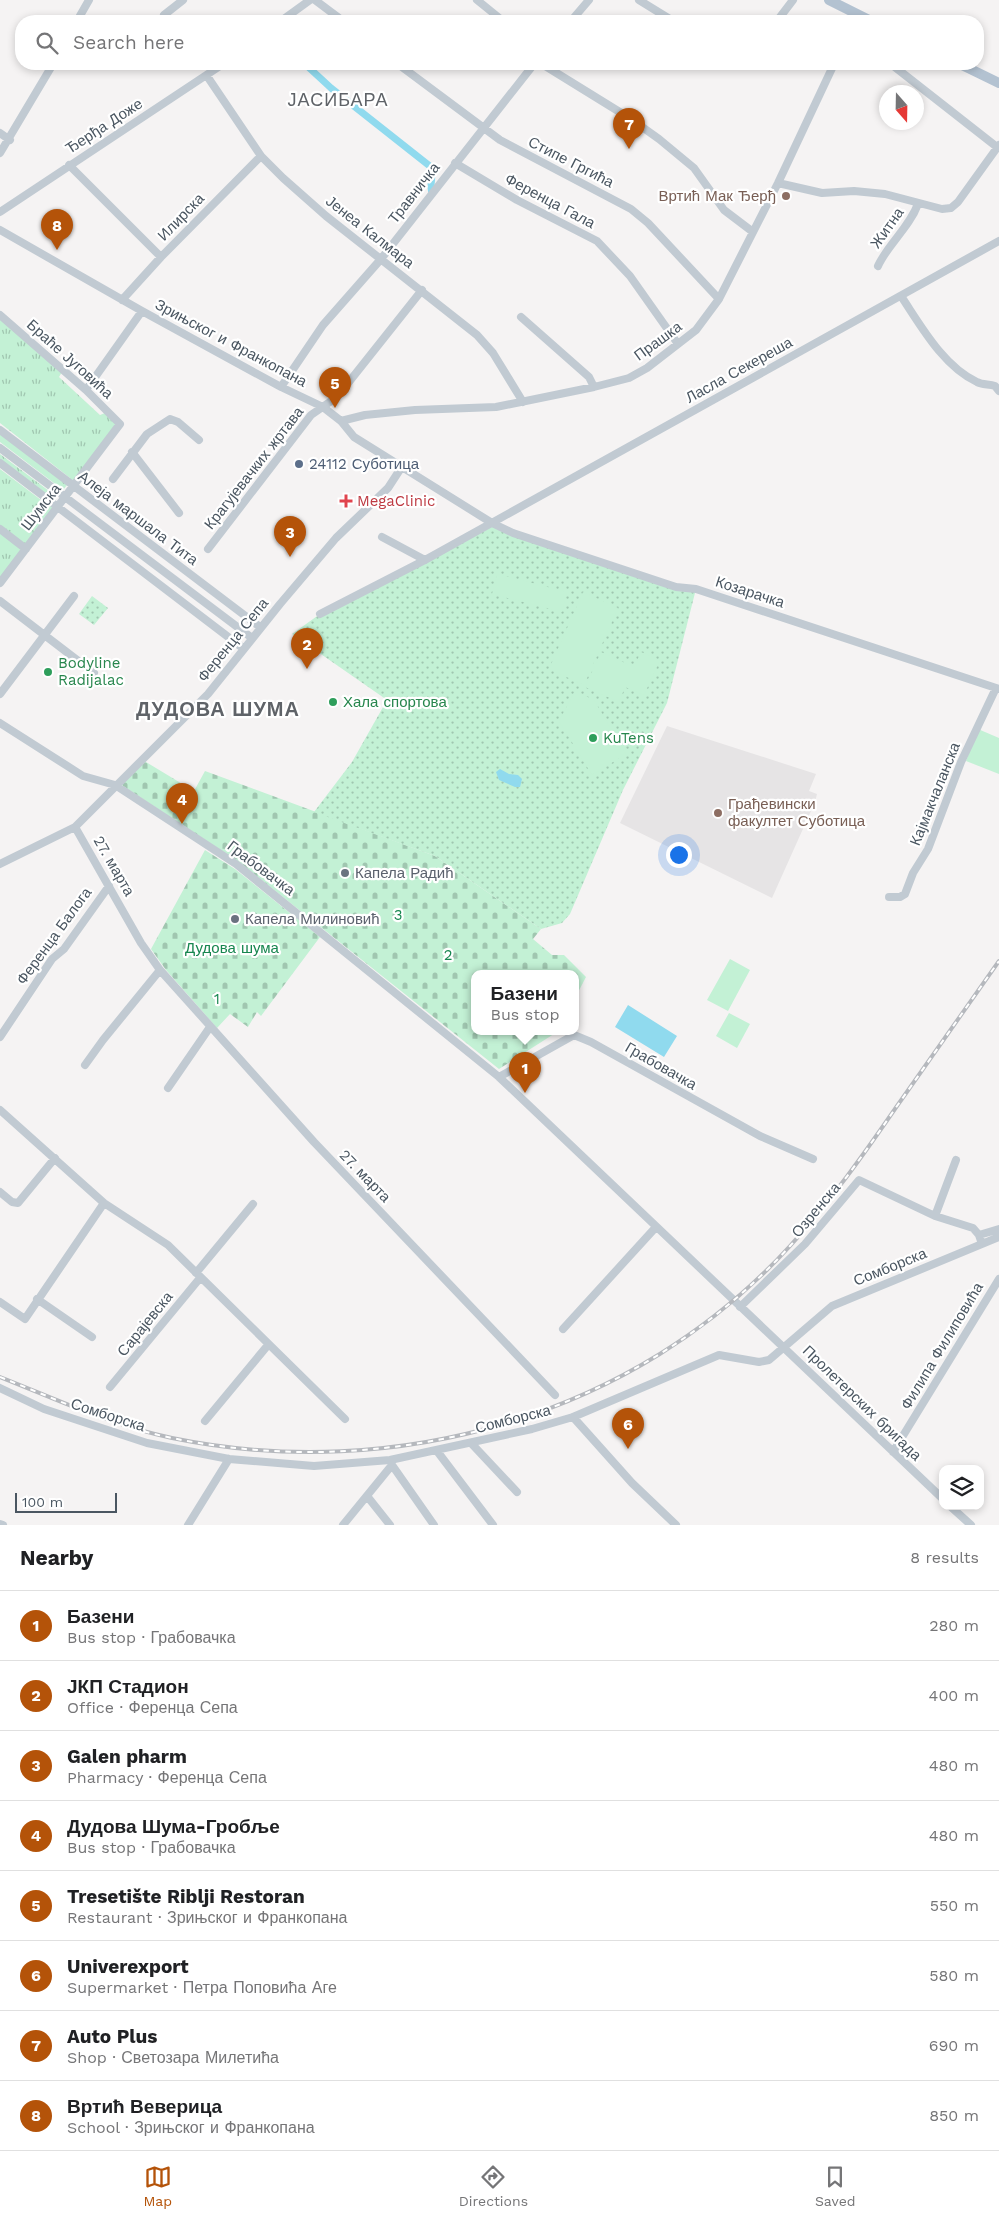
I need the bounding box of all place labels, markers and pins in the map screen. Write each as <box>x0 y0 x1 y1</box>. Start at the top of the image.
pin: 7 <box>613 108 645 149</box>
place label: Вртић Мак Ђерђ <box>659 187 776 205</box>
marker: Вртић Мак Ђерђ <box>780 190 792 202</box>
pin: 8 <box>41 209 73 250</box>
pin: 5 <box>319 367 351 408</box>
place label: 24112 Суботица <box>309 455 420 473</box>
marker: 24112 Суботица <box>293 458 305 470</box>
place label: MegaClinic <box>357 492 435 510</box>
marker: MegaClinic <box>339 494 353 508</box>
pin: 3 <box>274 516 306 557</box>
pin: 2 <box>291 628 323 669</box>
place label: Bodyline Radijalac <box>58 654 124 689</box>
marker: Bodyline Radijalac <box>42 666 54 678</box>
place label: Хала спортова <box>343 693 447 711</box>
marker: Хала спортова <box>327 696 339 708</box>
place label: KuTens <box>603 729 654 747</box>
marker: KuTens <box>587 732 599 744</box>
pin: 4 <box>166 783 198 824</box>
place label: Грађевински факултет Суботица <box>728 795 866 830</box>
marker: Грађевински факултет Суботица <box>712 807 724 819</box>
place label: Капела Радић <box>355 864 454 882</box>
marker: Капела Радић <box>339 867 351 879</box>
place label: Капела Милиновић <box>245 910 380 928</box>
marker: Капела Милиновић <box>229 913 241 925</box>
pin: 1 <box>509 1052 541 1093</box>
pin: 6 <box>612 1408 644 1449</box>

